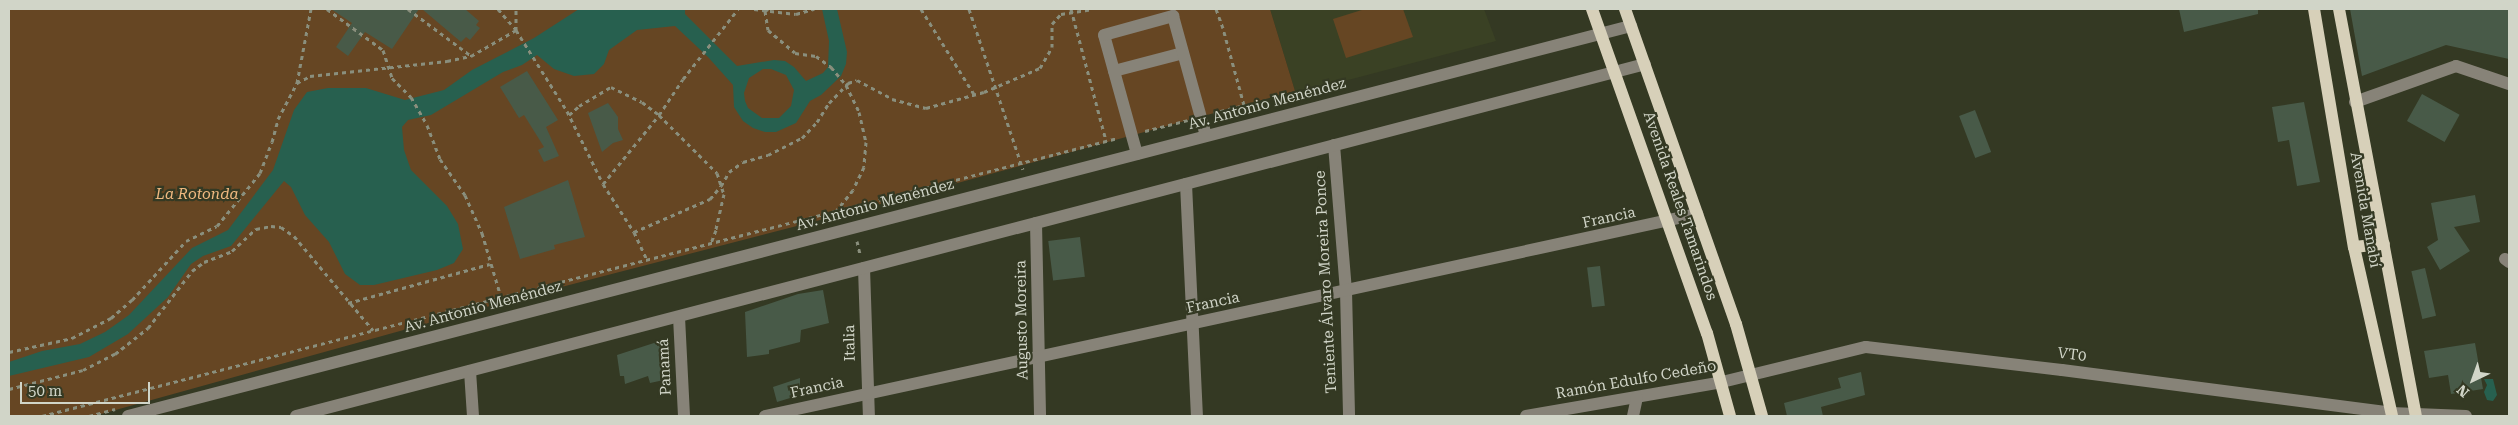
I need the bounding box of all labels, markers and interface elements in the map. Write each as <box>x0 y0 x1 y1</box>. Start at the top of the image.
street label: Av. Antonio Menéndez <box>1186 74 1348 134</box>
street label: Avenida Reales Tamarindos <box>1639 109 1721 303</box>
street label: Avenida Manabí <box>2346 151 2384 269</box>
street label: Teniente Álvaro Moreira Ponce <box>1311 170 1341 394</box>
street label: Av. Antonio Menéndez <box>794 175 956 235</box>
park label: La Rotonda <box>155 186 239 204</box>
street label: Francia <box>1581 204 1637 232</box>
street label: Augusto Moreira <box>1012 260 1032 380</box>
street label: Av. Antonio Menéndez <box>402 277 564 337</box>
street label: Francia <box>1185 289 1241 317</box>
street label: Italia <box>841 324 859 362</box>
street label: Panamá <box>655 338 675 396</box>
street label: VT0 <box>2056 344 2088 366</box>
north arrow <box>2448 355 2498 405</box>
street label: Ramón Edulfo Cedeño <box>1554 357 1718 403</box>
scale bar <box>22 372 152 404</box>
street label: Francia <box>789 374 845 402</box>
text: 50 m <box>28 382 62 400</box>
text: N <box>2454 382 2472 401</box>

